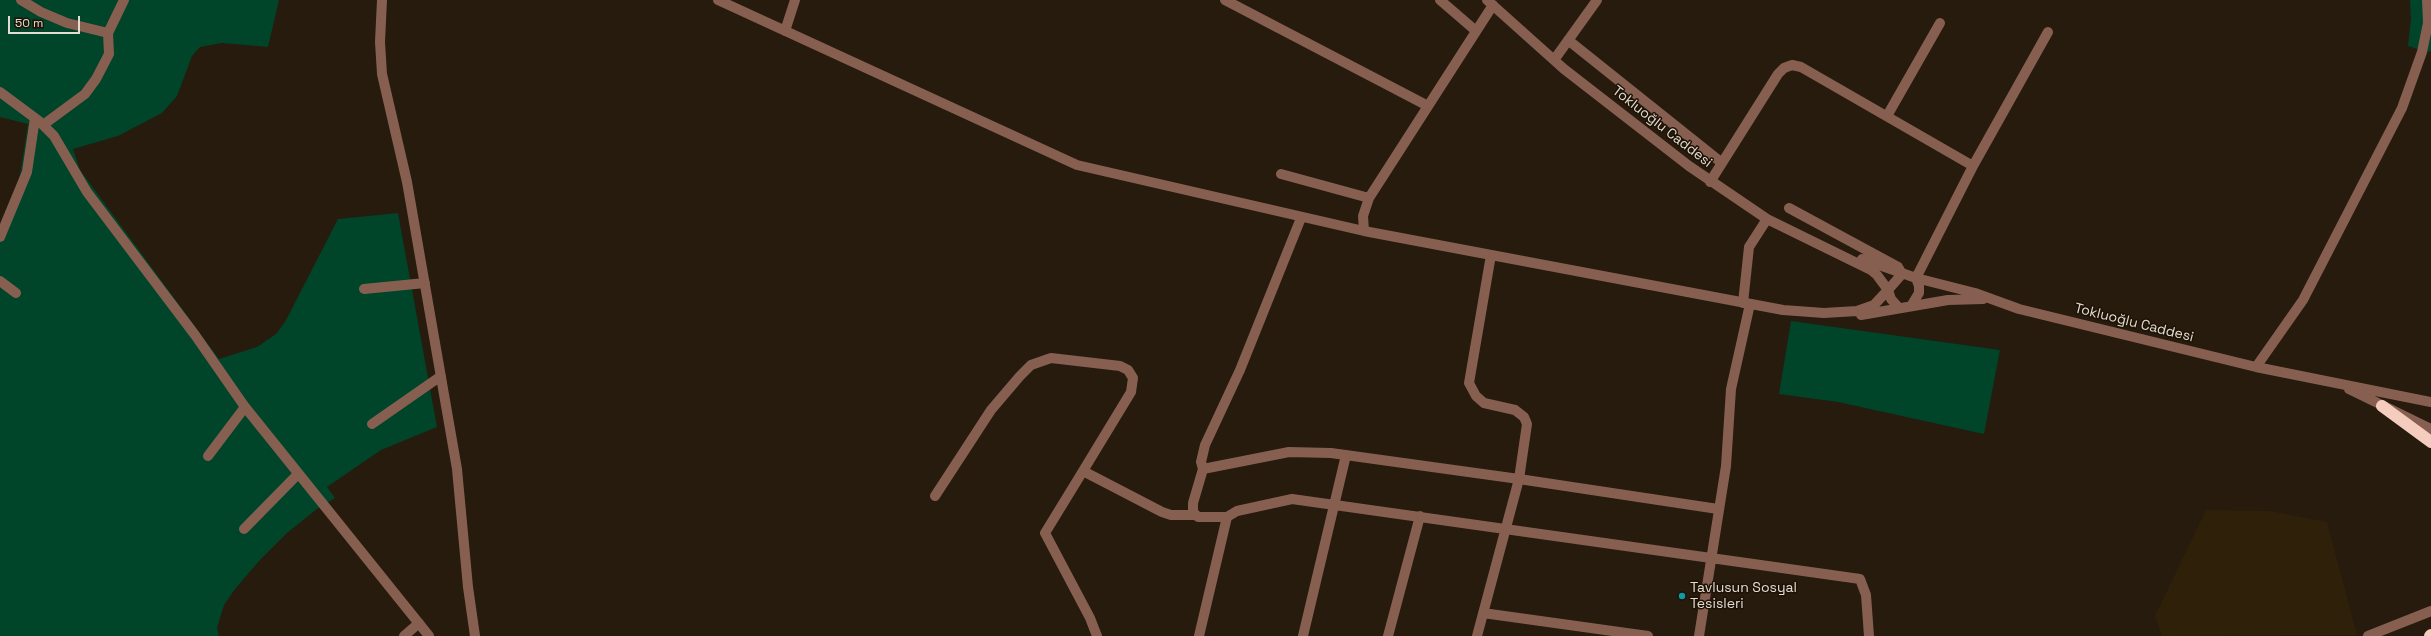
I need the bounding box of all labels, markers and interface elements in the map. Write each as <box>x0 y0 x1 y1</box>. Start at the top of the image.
scale bar <box>10 8 82 34</box>
text: 50 m <box>15 15 43 31</box>
street label: Tokluoğlu Caddesi <box>1609 83 1715 171</box>
street label: Tokluoğlu Caddesi <box>2073 300 2195 346</box>
place label: Tavlusun Sosyal Tesisleri <box>1690 580 1797 612</box>
marker: Tavlusun Sosyal Tesisleri <box>1677 591 1687 601</box>

